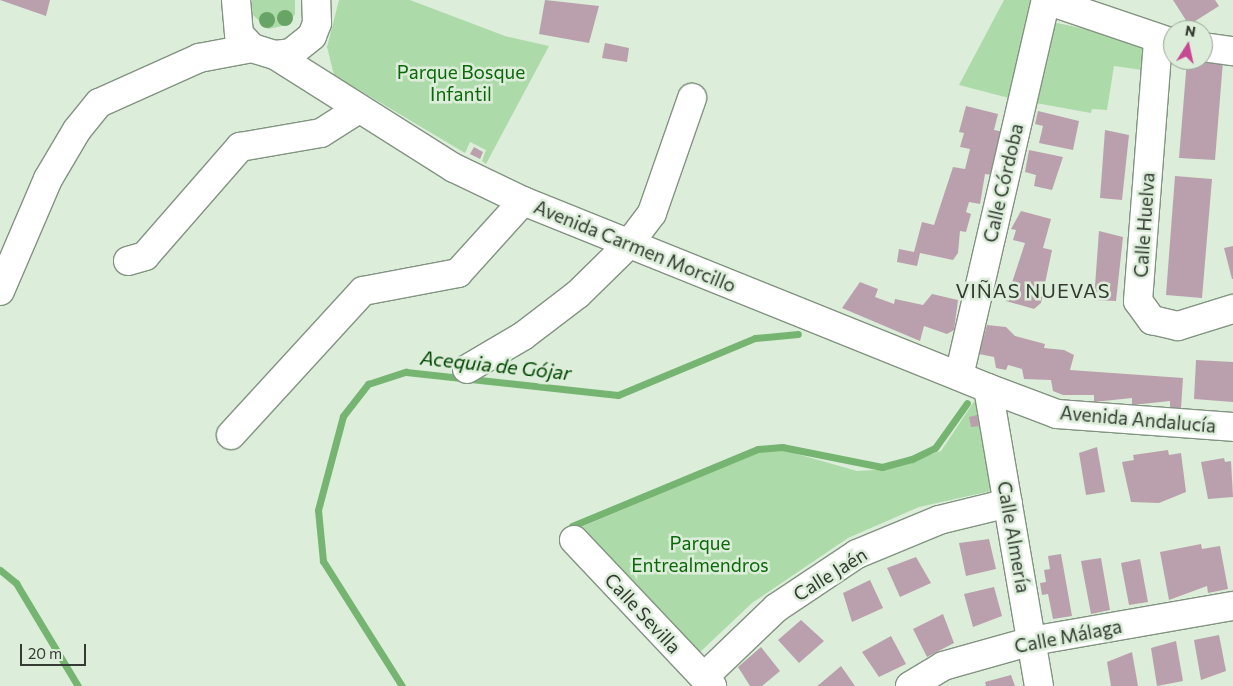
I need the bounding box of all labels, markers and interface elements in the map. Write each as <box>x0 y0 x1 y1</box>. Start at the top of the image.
north arrow <box>1163 20 1213 70</box>
text: N <box>1184 21 1197 40</box>
park label: Parque Bosque Infantil <box>397 61 525 105</box>
street label: Calle Córdoba <box>978 121 1028 245</box>
street label: Calle Huelva <box>1129 172 1159 278</box>
street label: Avenida Carmen Morcillo <box>531 195 739 297</box>
district label: VIÑAS NUEVAS <box>954 278 1112 302</box>
water label: Acequia de Gójar <box>419 345 573 385</box>
street label: Avenida Andalucía <box>1059 401 1217 437</box>
street label: Calle Almería <box>993 479 1035 595</box>
park label: Parque Entrealmendros <box>631 532 769 576</box>
street label: Calle Jaén <box>789 542 871 606</box>
street label: Calle Sevilla <box>600 568 686 658</box>
street label: Calle Málaga <box>1012 614 1124 658</box>
scale bar <box>22 634 89 666</box>
text: 20 m <box>28 644 62 662</box>

